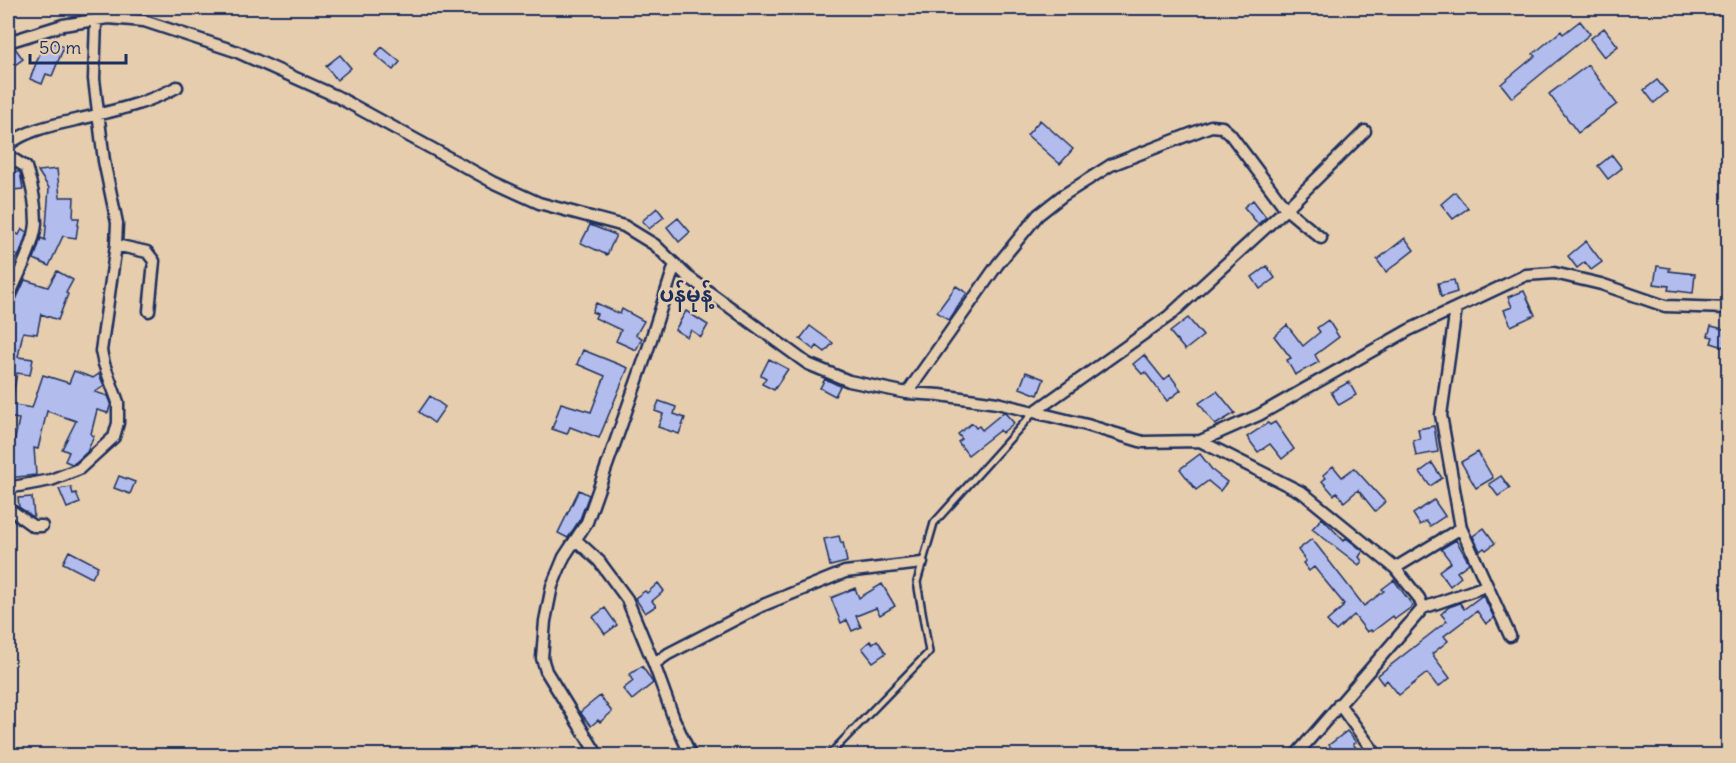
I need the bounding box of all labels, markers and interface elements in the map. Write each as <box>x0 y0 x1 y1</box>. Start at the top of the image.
scale bar <box>30 27 126 65</box>
text: 50 m <box>39 36 81 59</box>
district label: ပန်မုန့် <box>660 279 715 312</box>

